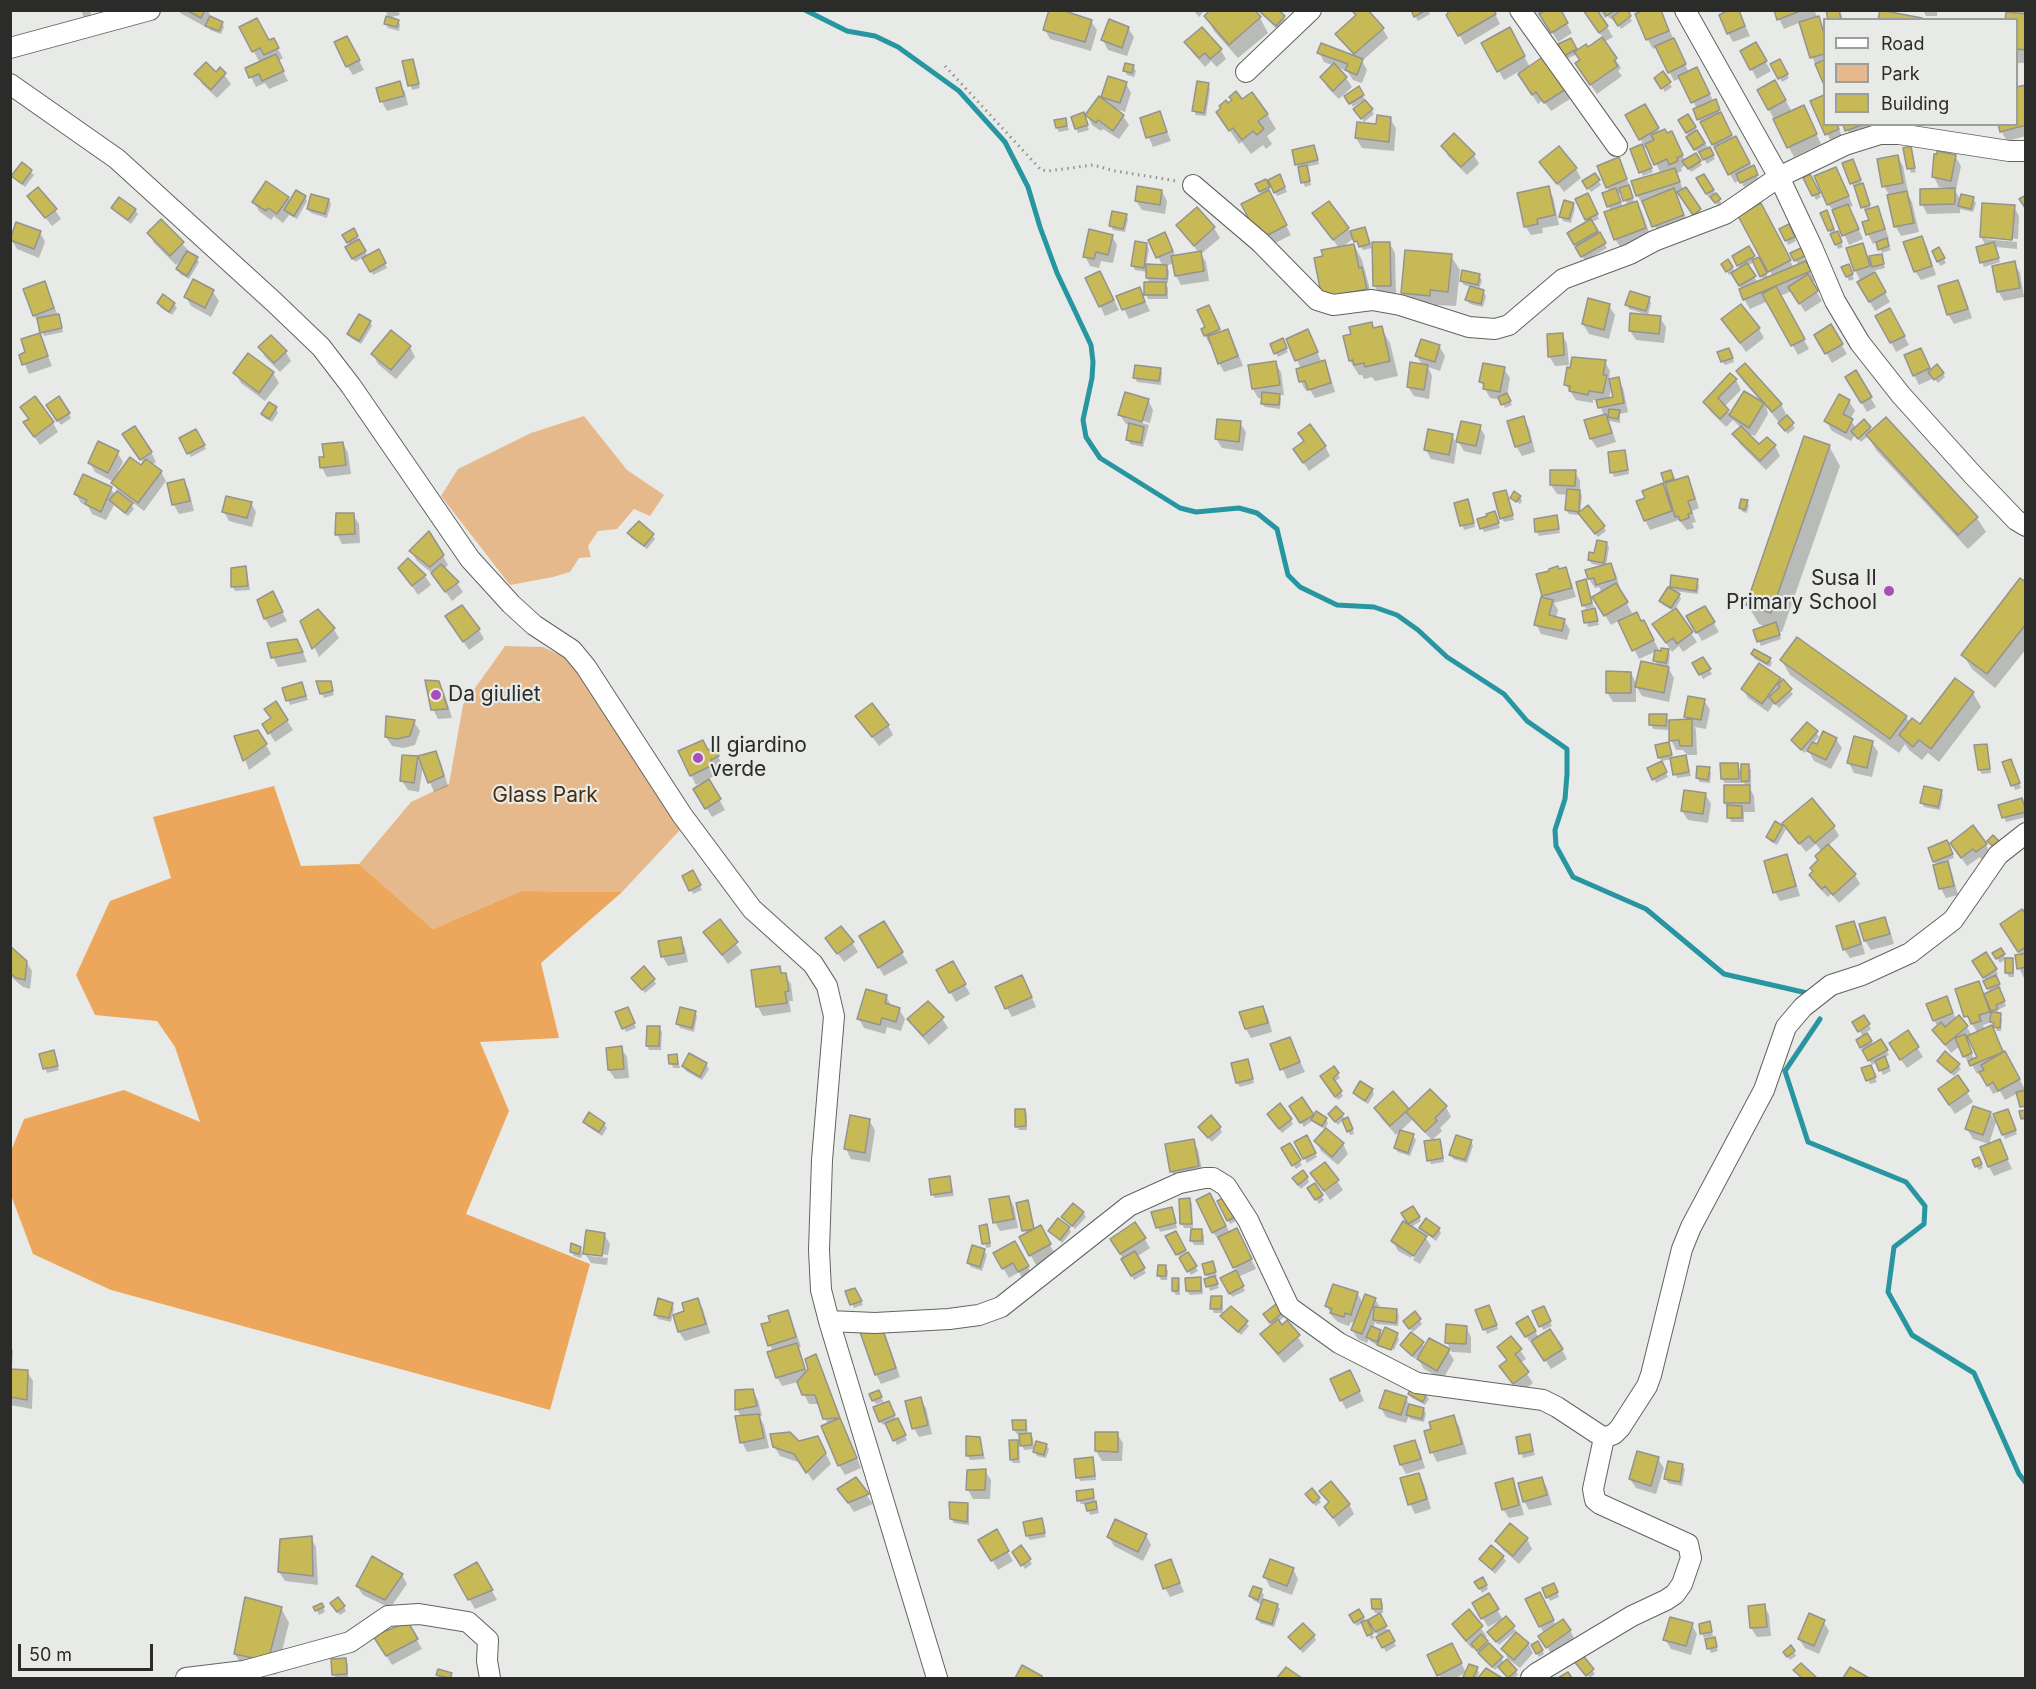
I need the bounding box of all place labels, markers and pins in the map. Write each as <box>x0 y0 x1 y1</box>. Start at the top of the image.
place label: Susa II Primary School <box>1726 566 1877 616</box>
marker: Susa II Primary School <box>1882 584 1896 598</box>
place label: Da giuliet <box>448 682 541 708</box>
marker: Da giuliet <box>429 688 443 702</box>
place label: Il giardino verde <box>710 733 807 783</box>
marker: Il giardino verde <box>691 751 705 765</box>

